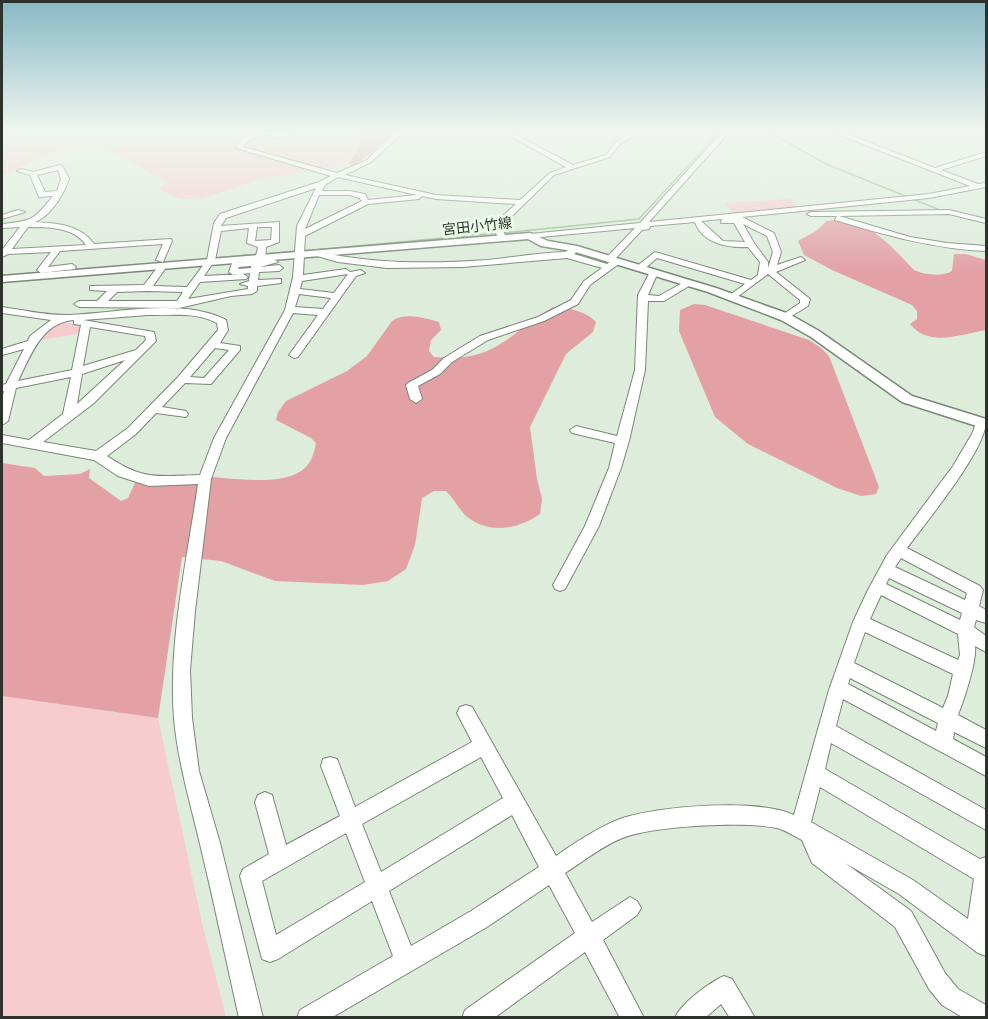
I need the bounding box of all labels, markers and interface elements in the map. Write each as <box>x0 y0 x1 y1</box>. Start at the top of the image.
street label: 宮田小竹線 <box>441 214 513 238</box>

